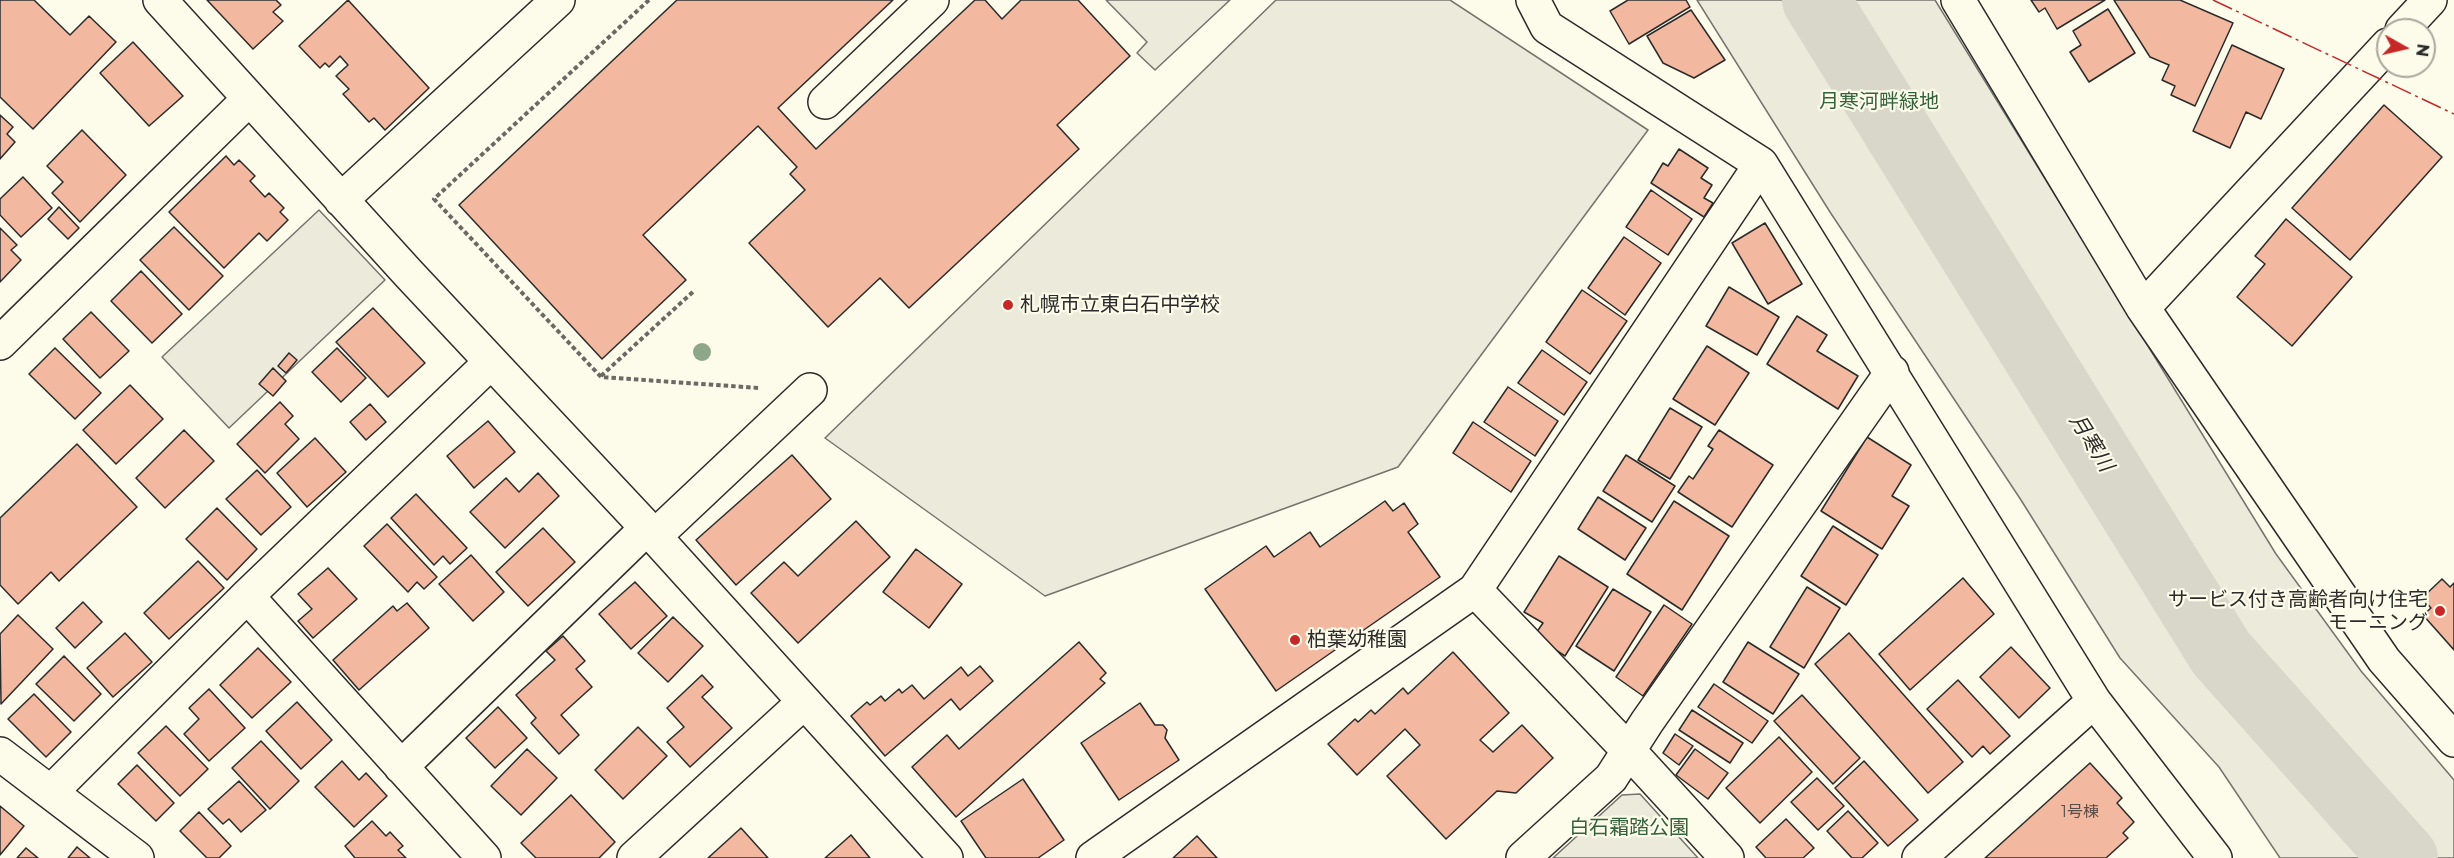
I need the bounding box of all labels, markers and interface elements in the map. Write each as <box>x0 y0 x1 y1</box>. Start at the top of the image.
north arrow <box>2376 18 2436 78</box>
text: N <box>2412 43 2433 58</box>
park label: 月寒河畔緑地 <box>1819 90 1939 114</box>
place label: 札幌市立東白石中学校 <box>1020 293 1220 317</box>
marker: 札幌市立東白石中学校 <box>1001 298 1015 312</box>
water label: 月寒川 <box>2064 410 2118 476</box>
place label: サービス付き高齢者向け住宅 モーニング <box>2168 588 2428 635</box>
marker: サービス付き高齢者向け住宅 モーニング <box>2433 604 2447 618</box>
place label: 柏葉幼稚園 <box>1307 628 1407 652</box>
marker: 柏葉幼稚園 <box>1288 633 1302 647</box>
house number: 1号棟 <box>2061 802 2099 822</box>
park label: 白石霜踏公園 <box>1569 816 1689 840</box>

